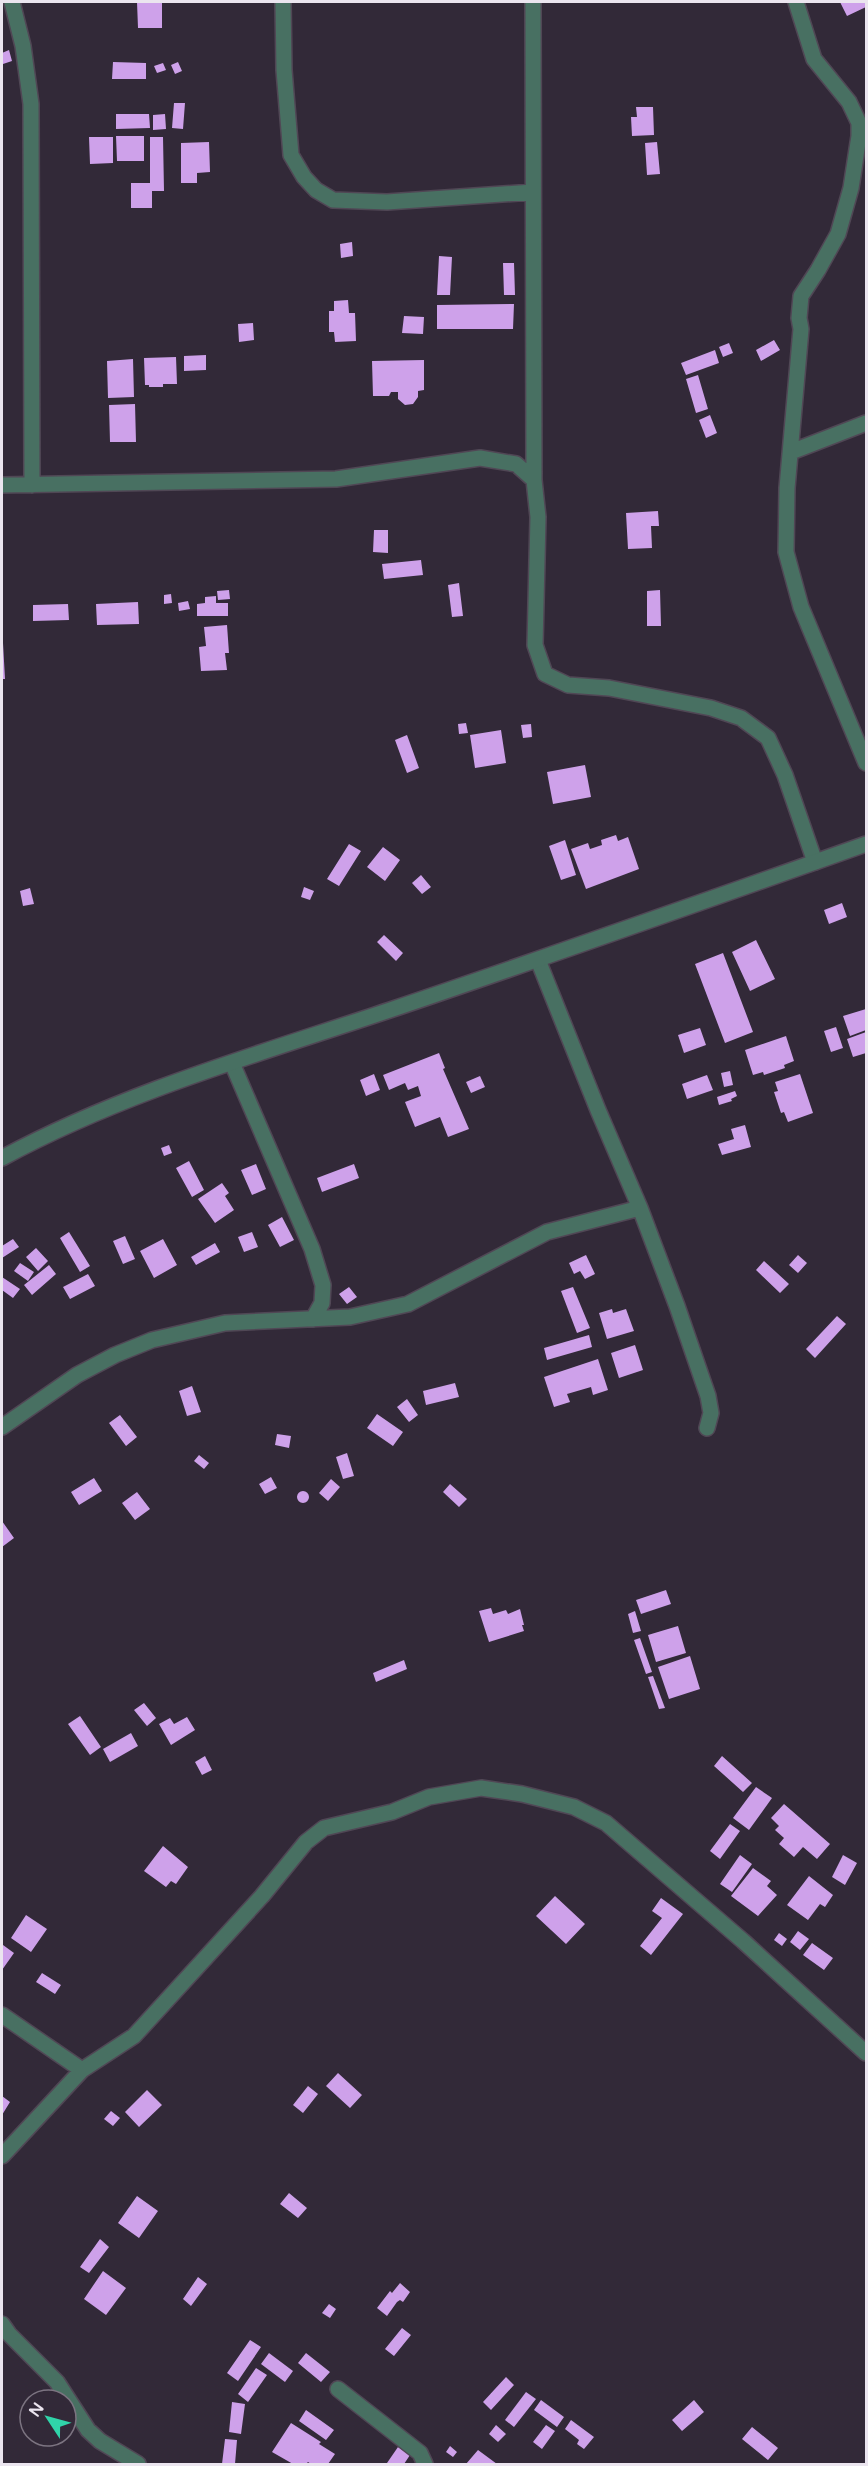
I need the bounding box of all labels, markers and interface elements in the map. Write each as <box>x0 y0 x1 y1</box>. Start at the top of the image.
north arrow <box>18 2388 78 2448</box>
text: N <box>25 2399 49 2421</box>

